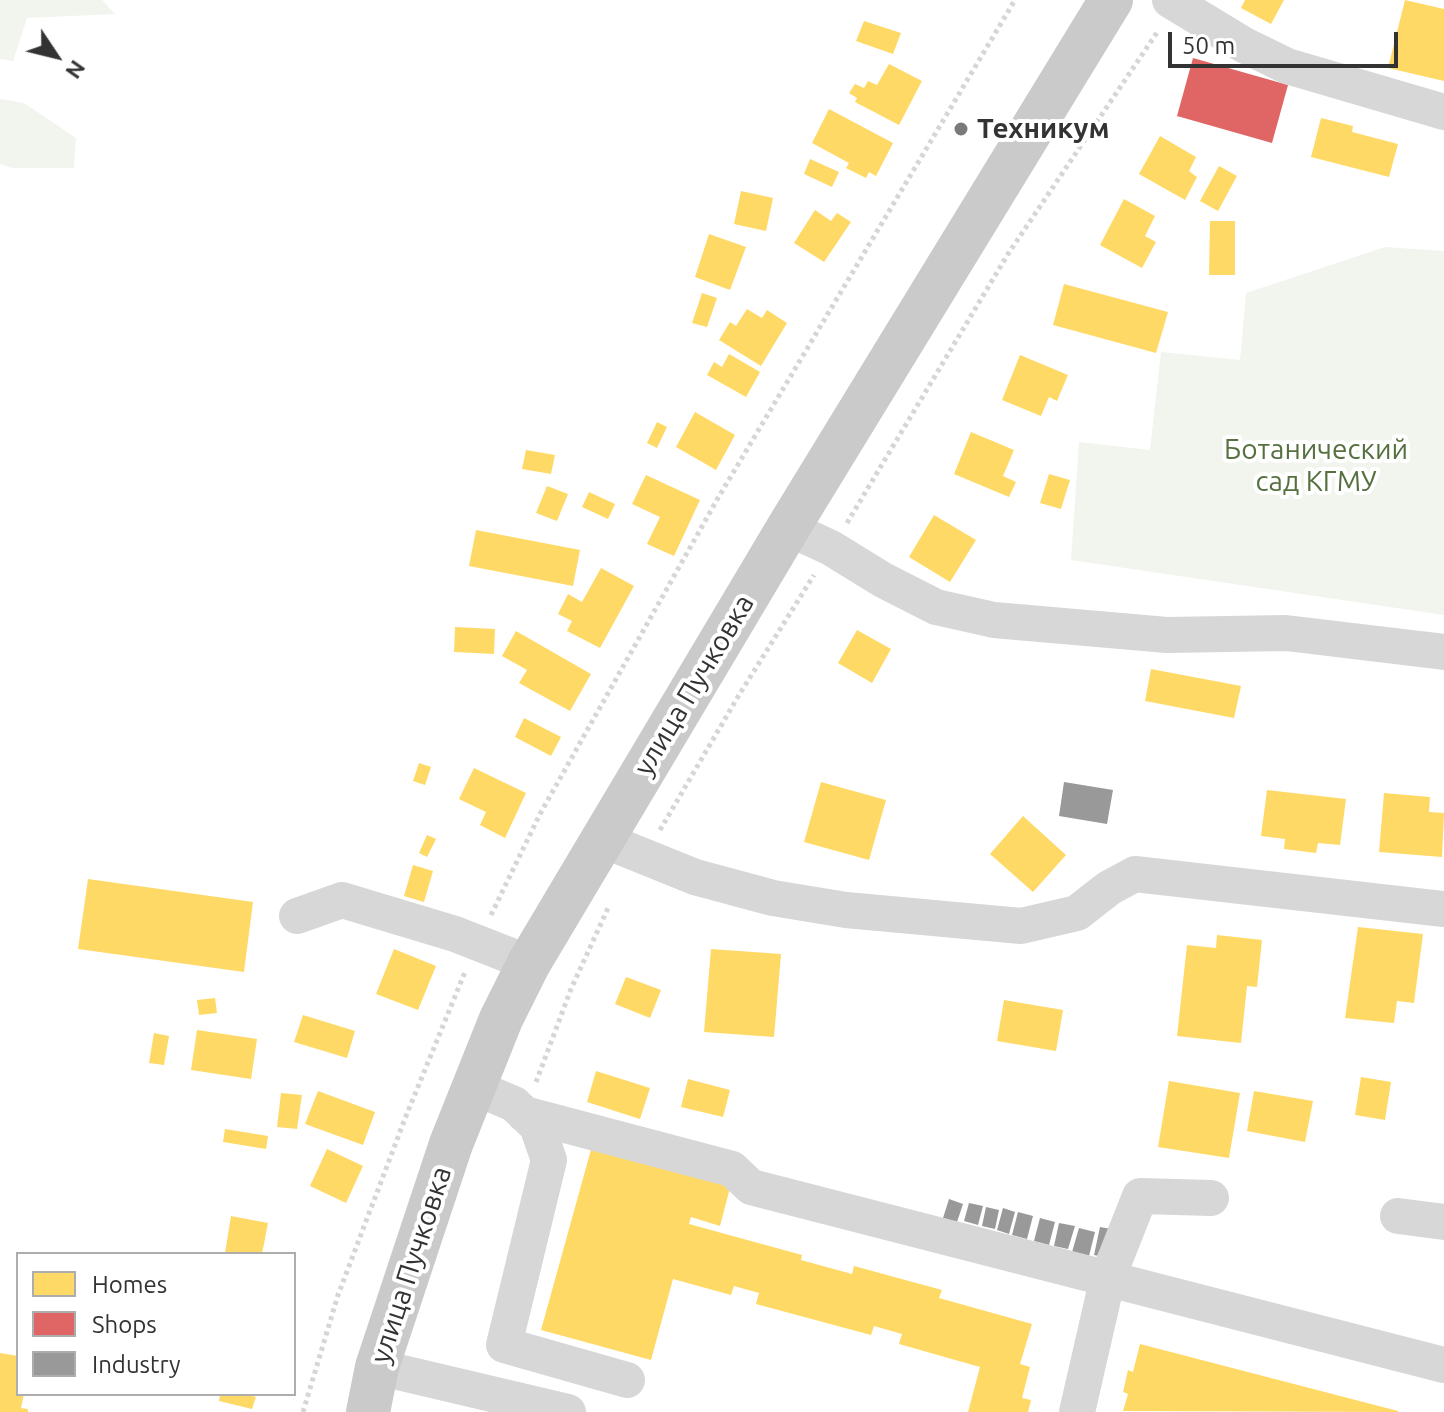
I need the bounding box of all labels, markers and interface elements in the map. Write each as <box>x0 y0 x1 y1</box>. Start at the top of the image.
north arrow <box>16 16 96 96</box>
scale bar <box>1172 16 1402 66</box>
text: 50 m <box>1182 32 1235 59</box>
text: N <box>61 56 91 84</box>
place label: Техникум <box>977 112 1110 146</box>
marker: Техникум <box>952 120 970 138</box>
park label: Ботанический сад КГМУ <box>1224 433 1408 499</box>
street label: улица Пучковка <box>627 588 761 782</box>
street label: улица Пучковка <box>363 1162 459 1368</box>
legend <box>16 1252 296 1396</box>
text: Homes <box>92 1271 167 1298</box>
text: Shops <box>92 1311 157 1338</box>
text: Industry <box>92 1351 181 1378</box>

